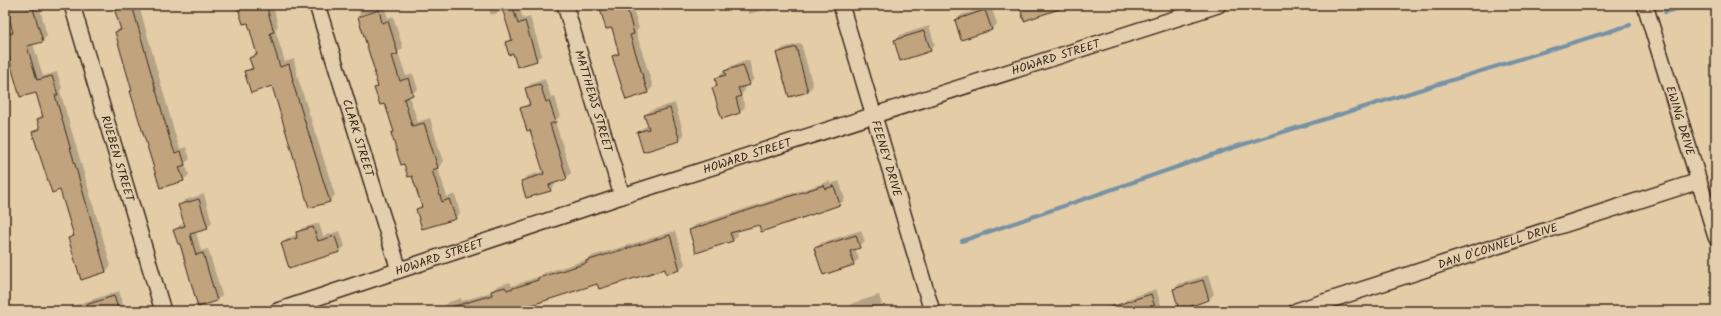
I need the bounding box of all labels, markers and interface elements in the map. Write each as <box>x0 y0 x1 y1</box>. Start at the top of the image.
street label: HOWARD STREET <box>1009 33 1104 80</box>
street label: MATTHEWS STREET <box>569 48 618 156</box>
street label: EWING DRIVE <box>1661 83 1700 159</box>
street label: CLARK STREET <box>337 97 379 180</box>
street label: RUEBEN STREET <box>96 113 140 205</box>
street label: FEENEY DRIVE <box>866 118 907 200</box>
street label: HOWARD STREET <box>700 132 795 179</box>
street label: DAN O'CONNELL DRIVE <box>1435 217 1561 274</box>
street label: HOWARD STREET <box>393 233 487 280</box>

